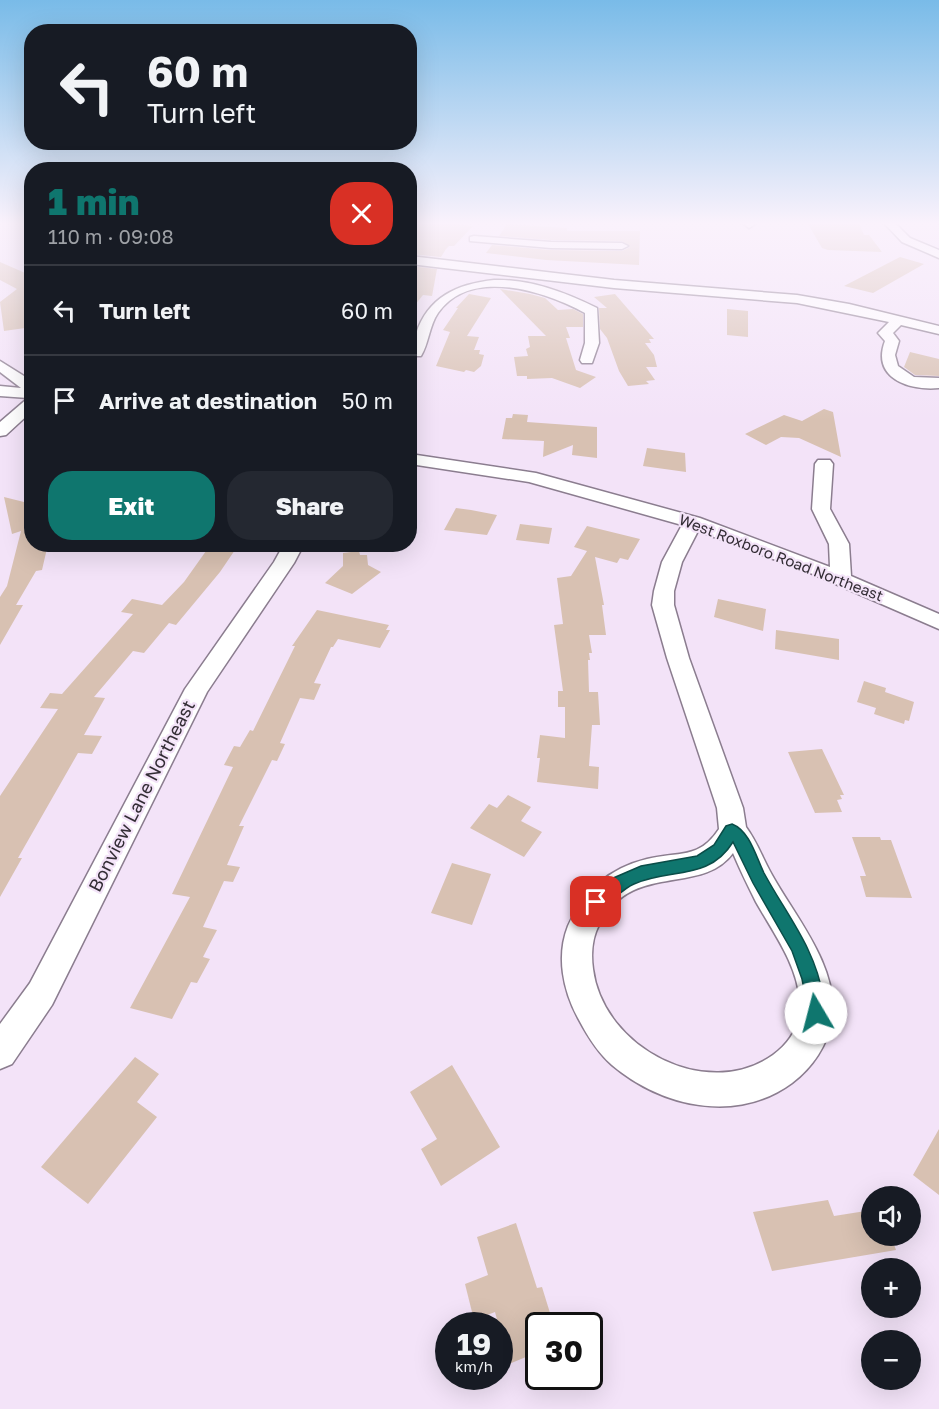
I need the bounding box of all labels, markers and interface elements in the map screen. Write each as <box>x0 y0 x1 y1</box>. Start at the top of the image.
text: 60 m <box>147 46 248 96</box>
icon: left <box>48 48 126 126</box>
text: Turn left <box>147 97 256 129</box>
text: 1 min <box>48 180 139 223</box>
button: close <box>330 182 393 245</box>
text: 110 m · 09:08 <box>48 224 174 248</box>
icon: left <box>48 294 81 327</box>
text: Turn left <box>99 297 190 324</box>
text: 60 m <box>341 297 393 324</box>
icon: arrive <box>48 384 81 417</box>
text: Arrive at destination <box>99 387 317 414</box>
text: 50 m <box>342 387 393 414</box>
button: Exit <box>48 471 215 540</box>
button: Share <box>227 471 393 540</box>
street label: West Roxboro Road Northeast <box>677 510 886 604</box>
street label: Bonview Lane Northeast <box>83 696 199 895</box>
pin <box>570 876 621 927</box>
icon: arrive <box>579 885 612 918</box>
position arrow <box>784 981 848 1045</box>
map controls <box>861 1186 921 1390</box>
button: sound <box>861 1186 921 1246</box>
button: + <box>861 1258 921 1318</box>
speed limit sign: 30 <box>525 1312 603 1390</box>
text: 19 <box>457 1326 491 1362</box>
button: − <box>861 1330 921 1390</box>
text: km/h <box>455 1357 493 1375</box>

